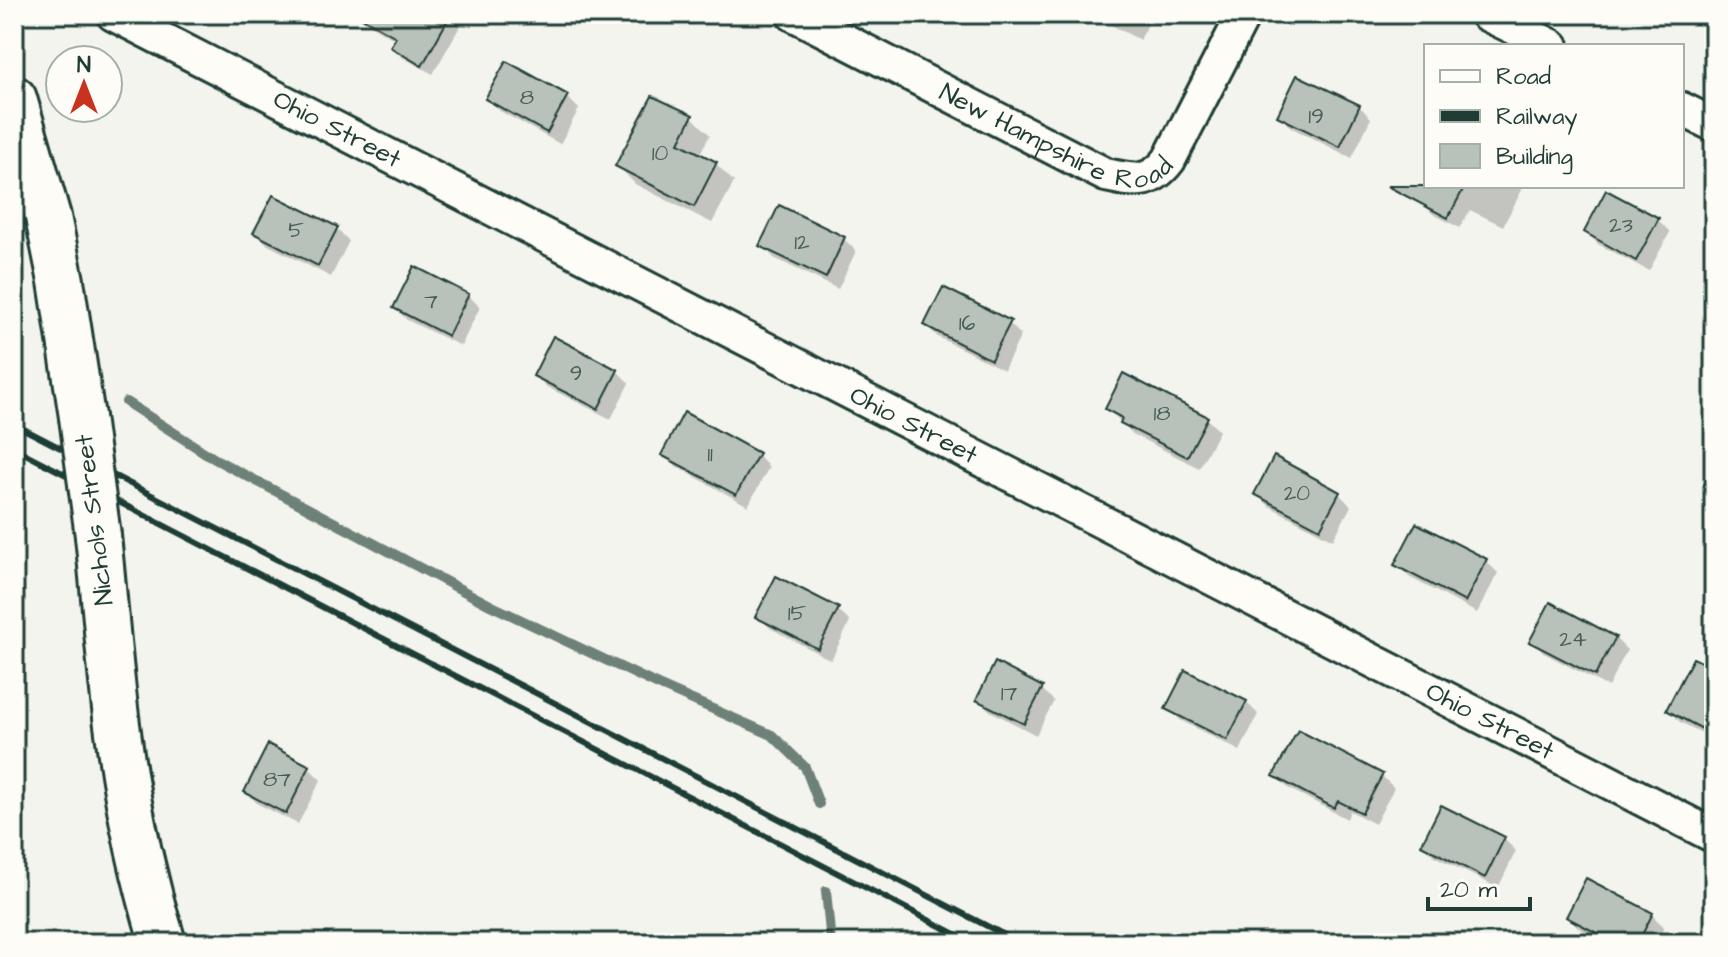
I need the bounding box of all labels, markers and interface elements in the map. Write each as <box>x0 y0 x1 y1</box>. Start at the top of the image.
north arrow <box>44 44 124 124</box>
legend <box>1424 44 1684 188</box>
text: N <box>77 50 91 81</box>
text: Road <box>1496 60 1551 94</box>
street label: New Hampshire Road <box>933 74 1182 198</box>
street label: Ohio Street <box>267 81 408 177</box>
house number: 8 <box>520 82 534 113</box>
text: Railway <box>1496 100 1578 135</box>
house number: 19 <box>1308 101 1324 132</box>
house number: 10 <box>652 138 668 169</box>
text: Building <box>1496 140 1573 175</box>
house number: 23 <box>1609 210 1633 241</box>
house number: 5 <box>288 215 304 246</box>
house number: 12 <box>794 227 810 258</box>
house number: 7 <box>424 286 438 317</box>
house number: 16 <box>959 308 976 339</box>
house number: 9 <box>570 358 582 389</box>
street label: Ohio Street <box>843 377 984 473</box>
house number: 18 <box>1153 398 1171 429</box>
street label: Nichols Street <box>66 432 122 608</box>
house number: 11 <box>707 439 713 470</box>
house number: 20 <box>1284 478 1310 509</box>
house number: 15 <box>788 598 807 629</box>
house number: 24 <box>1559 624 1587 655</box>
street label: Ohio Street <box>1420 673 1561 769</box>
house number: 17 <box>1001 678 1018 709</box>
house number: 87 <box>263 764 291 795</box>
scale bar <box>1428 861 1530 911</box>
text: 20 m <box>1440 873 1497 907</box>

